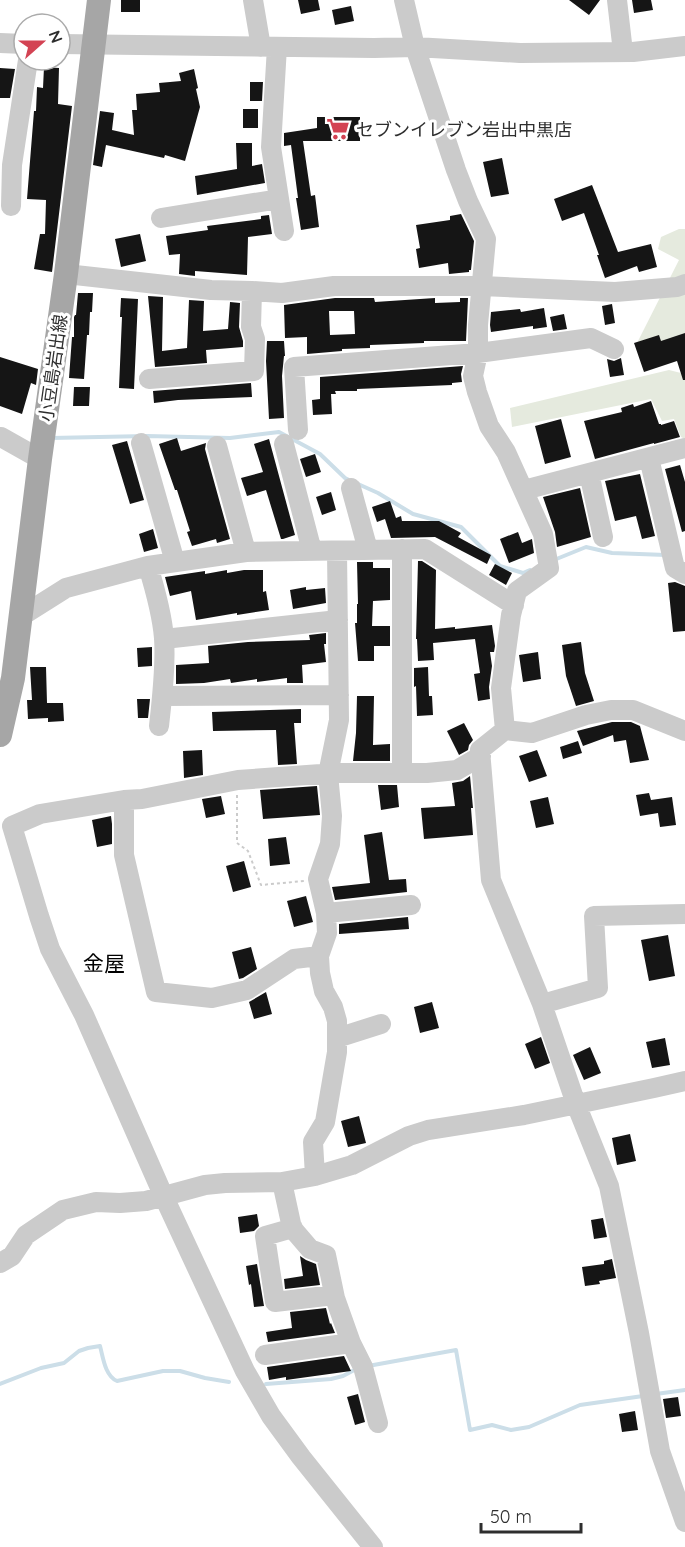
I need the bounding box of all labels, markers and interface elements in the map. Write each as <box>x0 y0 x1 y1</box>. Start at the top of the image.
north arrow <box>12 12 72 72</box>
text: N <box>45 28 67 46</box>
supermarket icon: セブンイレブン岩出中黒店 <box>325 116 351 142</box>
place label: セブンイレブン岩出中黒店 <box>356 118 572 141</box>
street label: 小豆島岩出線 <box>34 313 72 423</box>
district label: 金屋 <box>83 950 125 976</box>
scale bar <box>481 1496 582 1534</box>
text: 50 m <box>490 1505 532 1528</box>

